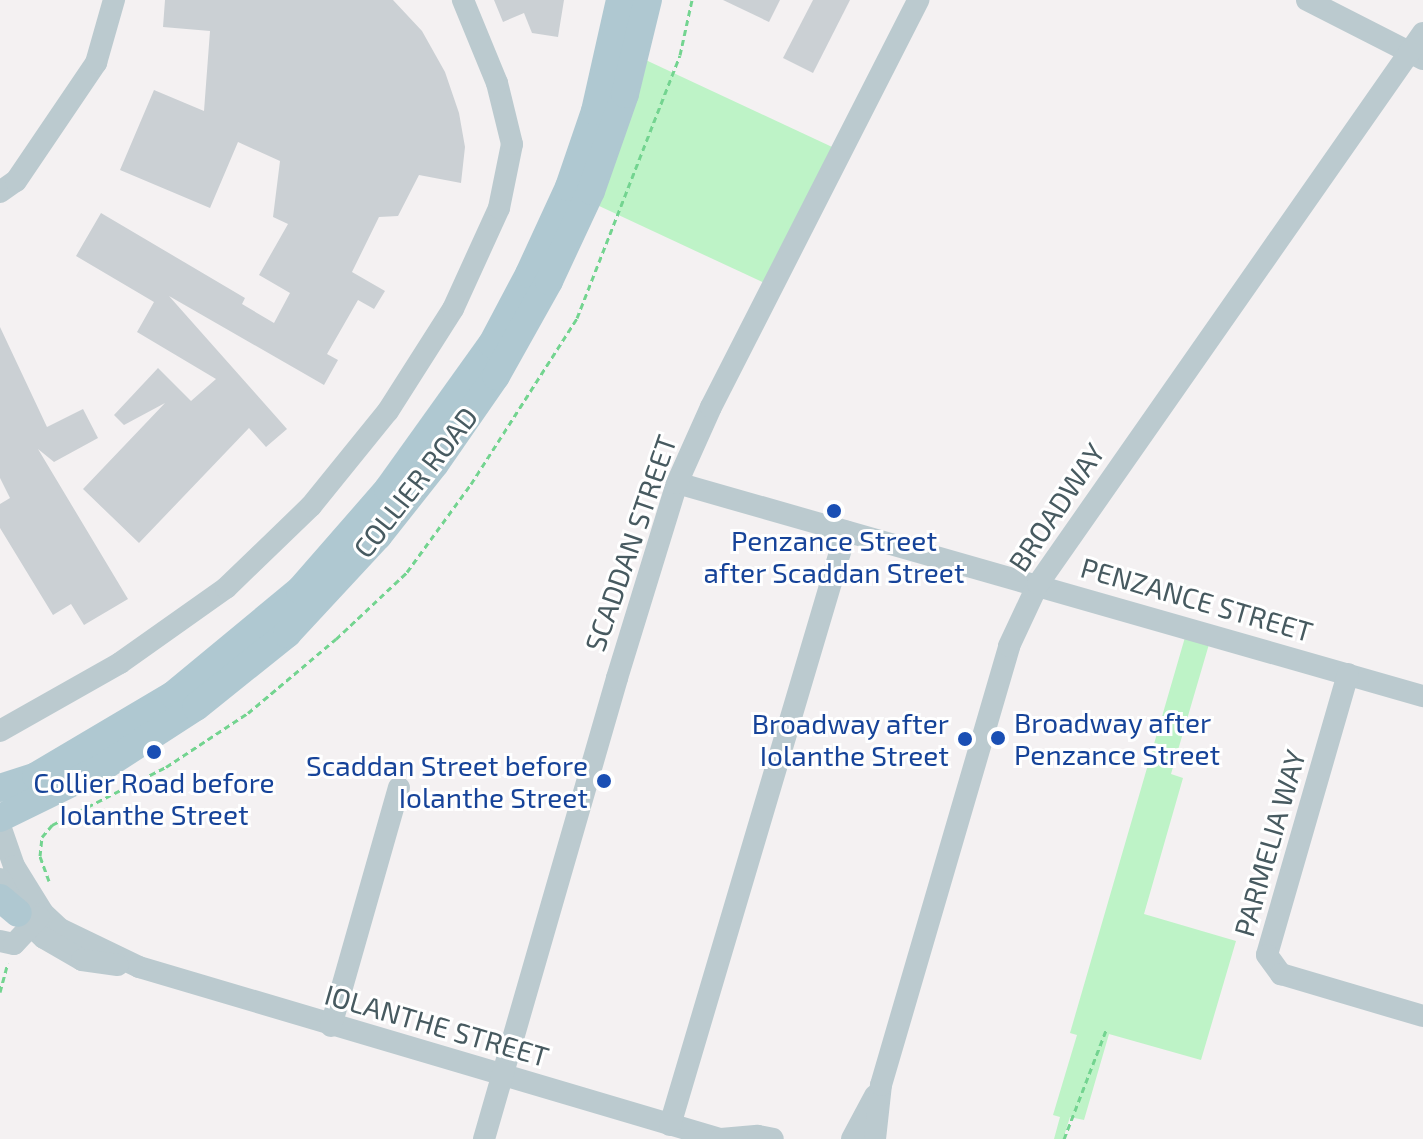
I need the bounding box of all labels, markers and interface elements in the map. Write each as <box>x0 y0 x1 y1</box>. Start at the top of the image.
street label: COLLIER ROAD <box>346 400 484 564</box>
street label: SCADDAN STREET <box>577 430 683 656</box>
street label: BROADWAY <box>1001 437 1111 577</box>
marker: Penzance Street after Scaddan Street <box>825 502 843 520</box>
place label: Penzance Street after Scaddan Street <box>703 523 965 589</box>
street label: PENZANCE STREET <box>1077 550 1317 648</box>
place label: Broadway after Penzance Street <box>1014 705 1220 771</box>
place label: Broadway after Iolanthe Street <box>751 706 949 772</box>
marker: Broadway after Penzance Street <box>989 729 1007 747</box>
marker: Broadway after Iolanthe Street <box>956 730 974 748</box>
marker: Collier Road before Iolanthe Street <box>145 743 163 761</box>
street label: PARMELIA WAY <box>1226 745 1312 941</box>
place label: Scaddan Street before Iolanthe Street <box>306 748 588 814</box>
place label: Collier Road before Iolanthe Street <box>33 765 275 831</box>
marker: Scaddan Street before Iolanthe Street <box>595 772 613 790</box>
street label: IOLANTHE STREET <box>321 977 553 1073</box>

